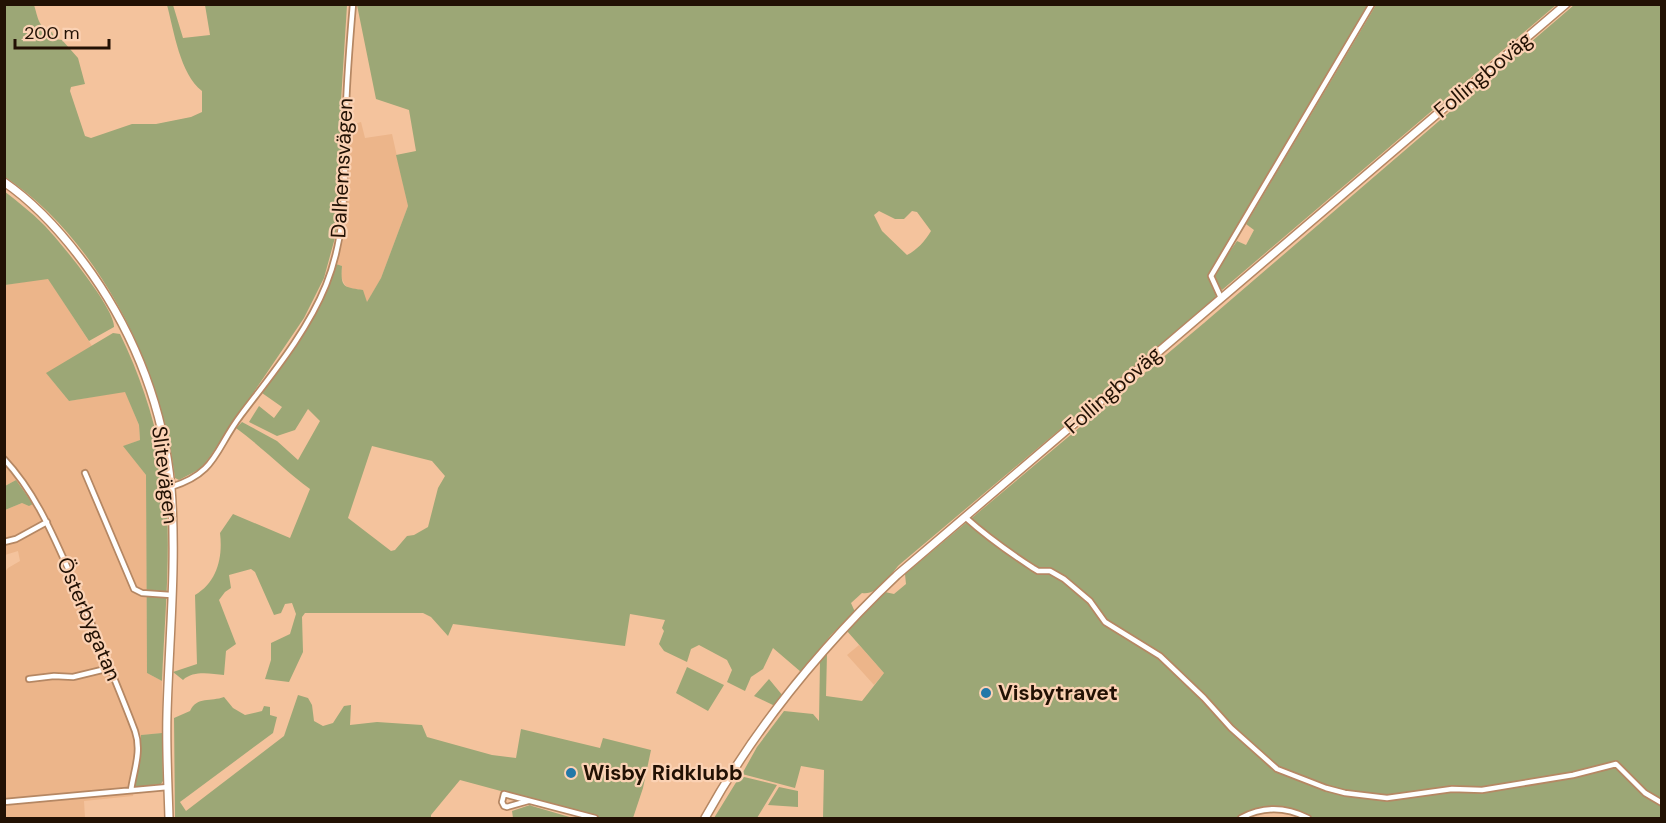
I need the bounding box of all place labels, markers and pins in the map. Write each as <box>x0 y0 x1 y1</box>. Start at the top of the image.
place label: Visbytravet <box>998 679 1118 707</box>
marker: Visbytravet <box>979 686 993 700</box>
place label: Wisby Ridklubb <box>583 759 743 787</box>
marker: Wisby Ridklubb <box>564 766 578 780</box>

